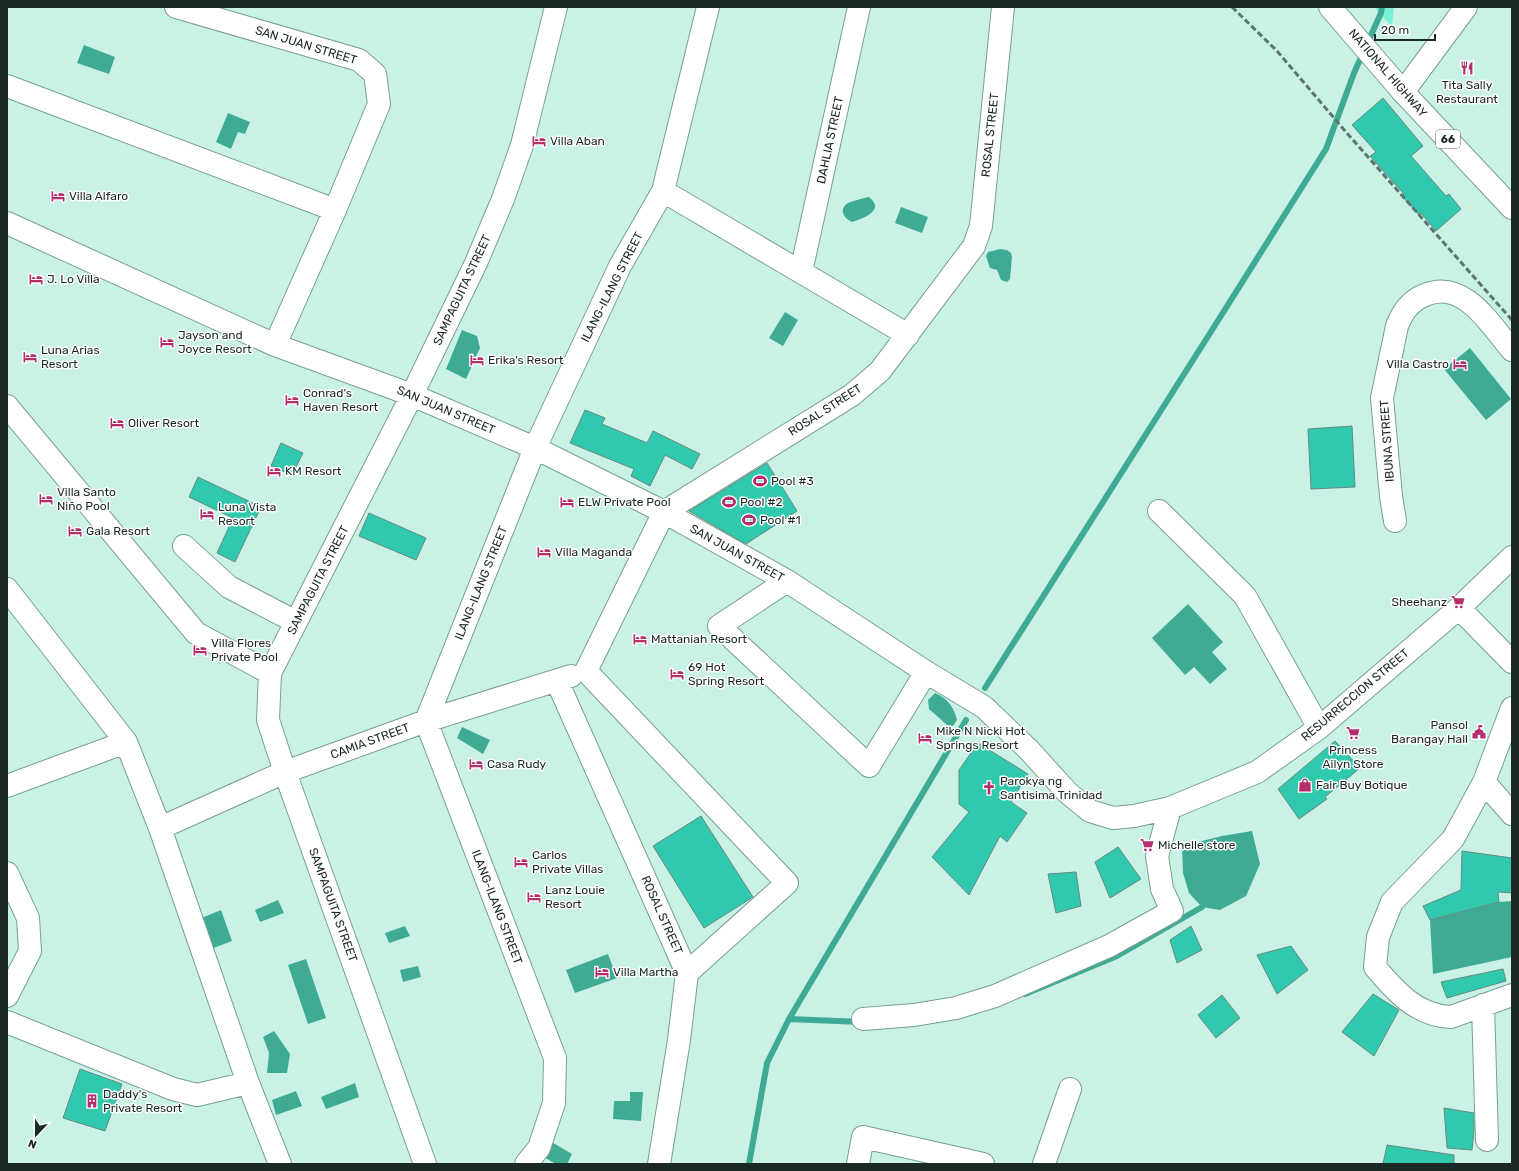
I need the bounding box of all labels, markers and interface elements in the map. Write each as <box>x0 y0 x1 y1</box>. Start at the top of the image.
scale bar <box>1375 16 1435 42</box>
street label: SAN JUAN STREET <box>254 23 359 67</box>
text: 20 m <box>1381 23 1409 37</box>
street label: NATIONAL HIGHWAY <box>1346 26 1430 120</box>
restaurant icon: Tita Sally Restaurant <box>1459 60 1475 76</box>
place label: Tita Sally Restaurant <box>1436 78 1498 106</box>
street label: ROSAL STREET <box>979 92 1001 178</box>
street label: DAHLIA STREET <box>814 95 846 185</box>
road number: 66 <box>1436 130 1460 148</box>
hotel icon: Villa Aban <box>531 133 547 149</box>
place label: Villa Aban <box>550 134 605 148</box>
hotel icon: Villa Alfaro <box>50 188 66 204</box>
place label: Villa Alfaro <box>69 189 128 203</box>
street label: ILANG-ILANG STREET <box>578 230 646 344</box>
street label: SAMPAGUITA STREET <box>430 233 494 347</box>
hotel icon: J. Lo Villa <box>28 271 44 287</box>
place label: J. Lo Villa <box>47 272 100 286</box>
place label: Jayson and Joyce Resort <box>178 328 252 356</box>
hotel icon: Jayson and Joyce Resort <box>159 334 175 350</box>
place label: Luna Arias Resort <box>41 343 100 371</box>
hotel icon: Luna Arias Resort <box>22 349 38 365</box>
hotel icon: Erika's Resort <box>469 352 485 368</box>
place label: Erika's Resort <box>488 353 564 367</box>
hotel icon: Villa Castro <box>1452 356 1468 372</box>
place label: Villa Castro <box>1386 357 1449 371</box>
street label: ROSAL STREET <box>786 381 864 439</box>
street label: SAN JUAN STREET <box>395 383 497 437</box>
place label: Conrad's Haven Resort <box>303 386 379 414</box>
hotel icon: Conrad's Haven Resort <box>284 392 300 408</box>
street label: IBUNA STREET <box>1377 399 1397 483</box>
hotel icon: Oliver Resort <box>109 415 125 431</box>
place label: Oliver Resort <box>128 416 199 430</box>
hotel icon: KM Resort <box>266 463 282 479</box>
place label: KM Resort <box>285 464 342 478</box>
sports icon: Pool #3 <box>752 473 768 489</box>
place label: Pool #3 <box>771 474 814 488</box>
place label: Villa Santo Niño Pool <box>57 485 116 513</box>
hotel icon: Villa Santo Niño Pool <box>38 491 54 507</box>
hotel icon: ELW Private Pool <box>559 494 575 510</box>
sports icon: Pool #2 <box>721 494 737 510</box>
place label: ELW Private Pool <box>578 495 671 509</box>
place label: Pool #2 <box>740 495 783 509</box>
place label: Luna Vista Resort <box>218 500 276 528</box>
hotel icon: Luna Vista Resort <box>199 506 215 522</box>
sports icon: Pool #1 <box>741 512 757 528</box>
place label: Pool #1 <box>760 513 801 527</box>
street label: SAN JUAN STREET <box>687 521 787 585</box>
hotel icon: Gala Resort <box>67 523 83 539</box>
street label: SAMPAGUITA STREET <box>284 523 352 637</box>
place label: Gala Resort <box>86 524 150 538</box>
street label: ILANG-ILANG STREET <box>452 524 510 642</box>
hotel icon: Villa Maganda <box>536 544 552 560</box>
place label: Villa Maganda <box>555 545 632 559</box>
supermarket icon: Sheehanz <box>1450 594 1466 610</box>
place label: Sheehanz <box>1391 595 1447 609</box>
hotel icon: Mattaniah Resort <box>632 631 648 647</box>
place label: Mattaniah Resort <box>651 632 747 646</box>
place label: Villa Flores Private Pool <box>211 636 278 664</box>
hotel icon: Villa Flores Private Pool <box>192 642 208 658</box>
street label: RESURRECCION STREET <box>1298 646 1412 744</box>
place label: 69 Hot Spring Resort <box>688 660 765 688</box>
hotel icon: 69 Hot Spring Resort <box>669 666 685 682</box>
place label: Pansol Barangay Hall <box>1391 718 1468 746</box>
street label: CAMIA STREET <box>329 720 411 762</box>
place label: Mike N Nicki Hot Springs Resort <box>936 724 1026 752</box>
public building icon: Pansol Barangay Hall <box>1471 724 1487 740</box>
supermarket icon: Princess Ailyn Store <box>1345 725 1361 741</box>
hotel icon: Mike N Nicki Hot Springs Resort <box>917 730 933 746</box>
place label: Princess Ailyn Store <box>1323 743 1384 771</box>
hotel icon: Casa Rudy <box>468 756 484 772</box>
place label: Casa Rudy <box>487 757 547 771</box>
place label: Parokya ng Santisima Trinidad <box>1000 774 1102 802</box>
shop icon: Fair Buy Botique <box>1297 777 1313 793</box>
place label: Fair Buy Botique <box>1316 778 1408 792</box>
church icon: Parokya ng Santisima Trinidad <box>981 780 997 796</box>
supermarket icon: Michelle store <box>1139 837 1155 853</box>
place label: Michelle store <box>1158 838 1236 852</box>
street label: SAMPAGUITA STREET <box>306 846 360 964</box>
street label: ILANG-ILANG STREET <box>469 848 525 966</box>
place label: Carlos Private Villas <box>532 848 603 876</box>
hotel icon: Carlos Private Villas <box>513 854 529 870</box>
street label: ROSAL STREET <box>638 874 686 956</box>
place label: Lanz Louie Resort <box>545 883 605 911</box>
hotel icon: Lanz Louie Resort <box>526 889 542 905</box>
hotel icon: Villa Martha <box>594 964 610 980</box>
place label: Villa Martha <box>613 965 678 979</box>
place label: Daddy's Private Resort <box>103 1087 183 1115</box>
building icon: Daddy's Private Resort <box>84 1093 100 1109</box>
north arrow <box>16 1115 56 1155</box>
text: N <box>26 1136 39 1151</box>

